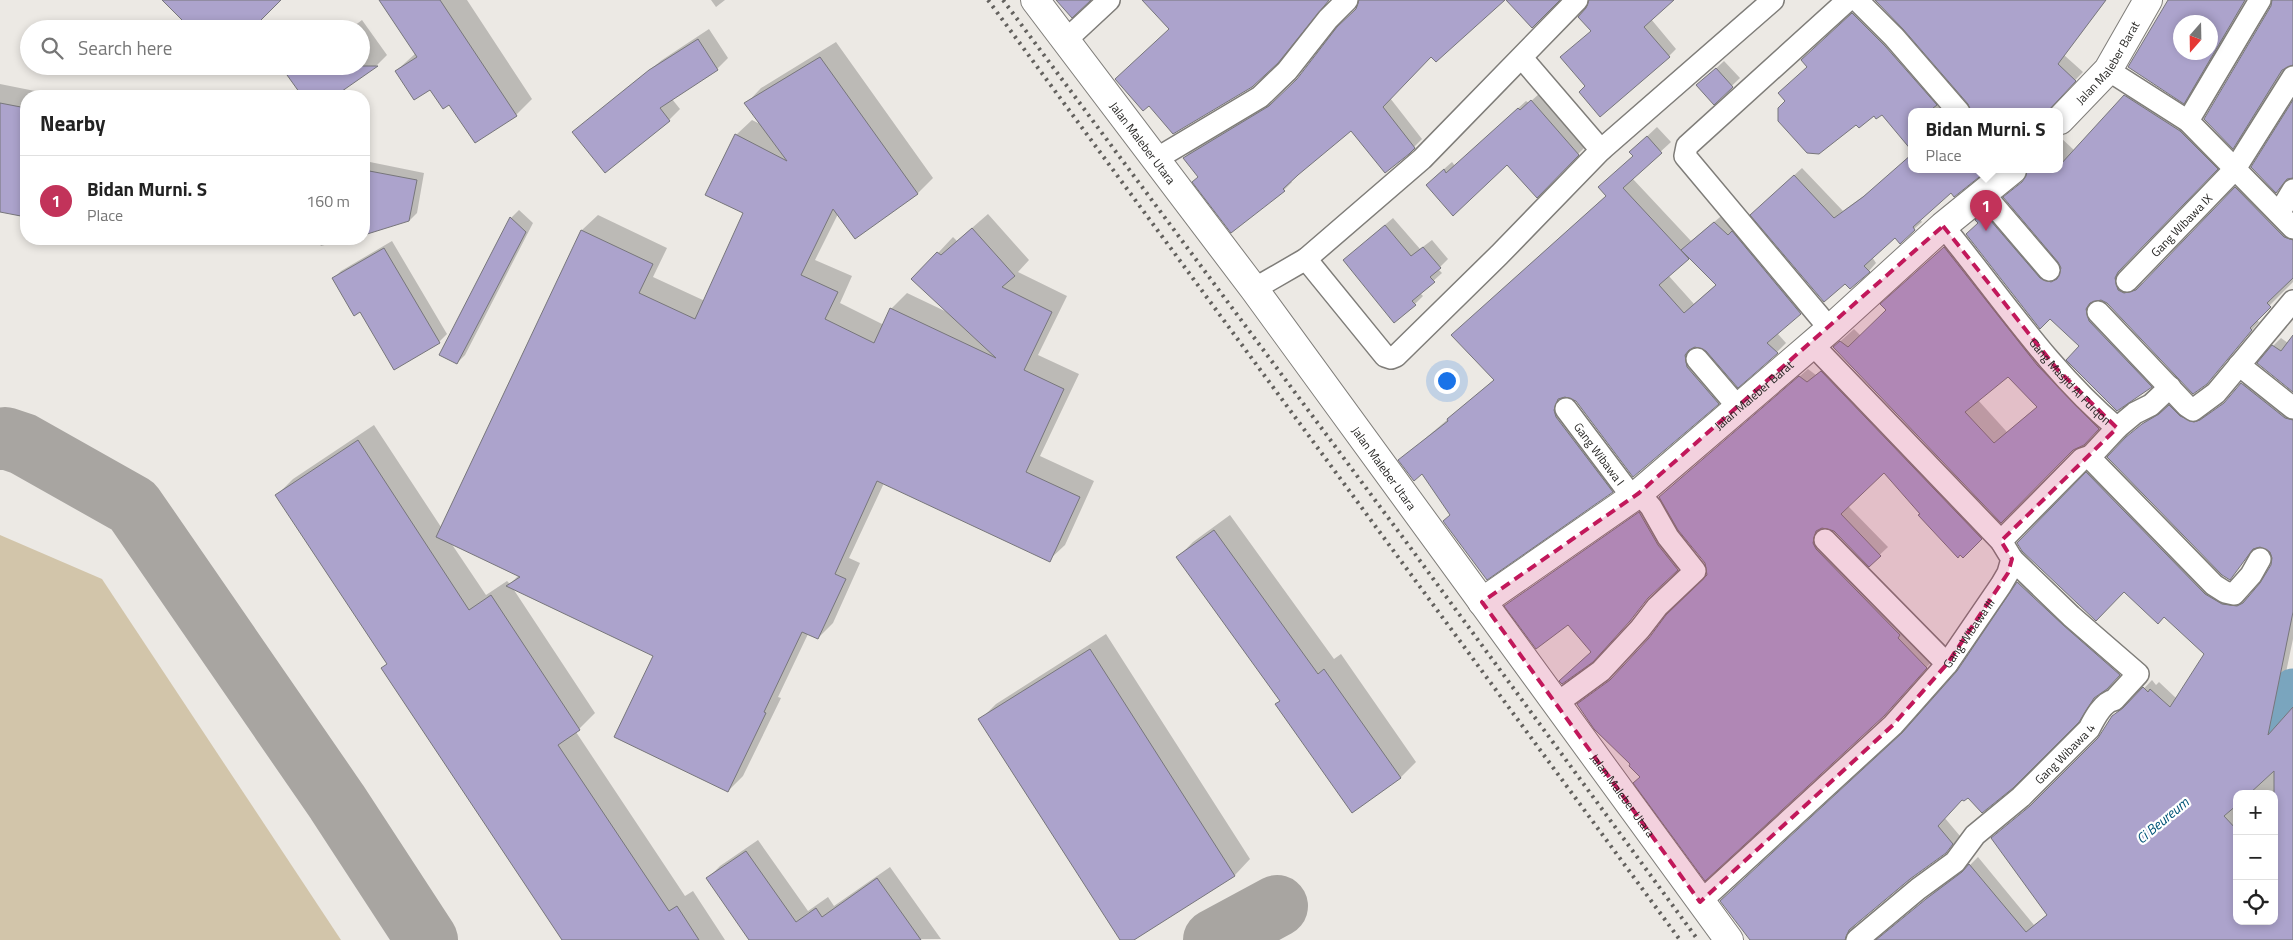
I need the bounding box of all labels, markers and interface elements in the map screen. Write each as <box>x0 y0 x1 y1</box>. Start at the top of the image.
north arrow <box>2173 15 2218 60</box>
street label: Jalan Maleber Barat <box>2071 17 2144 108</box>
search box <box>20 20 370 75</box>
text: Search here <box>78 33 172 62</box>
icon: search <box>38 34 66 62</box>
street label: Jalan Maleber Utara <box>1105 97 1181 188</box>
text: Nearby <box>40 107 105 139</box>
popup <box>1908 108 2063 173</box>
text: Bidan Murni. S <box>1926 114 2045 143</box>
text: Place <box>1926 143 1962 167</box>
text: Bidan Murni. S <box>87 174 207 203</box>
text: 1 <box>52 189 60 213</box>
text: 160 m <box>306 189 350 213</box>
street label: Gang Wibawa IX <box>2146 189 2217 261</box>
pin: 1 <box>1970 190 2002 231</box>
text: Place <box>87 203 123 227</box>
street label: Gang Masjid Al Furqon <box>2025 334 2116 429</box>
street label: Jalan Maleber Barat <box>1710 355 1798 434</box>
your location <box>1434 368 1460 394</box>
street label: Gang Wibawa I <box>1570 418 1630 489</box>
street label: Jalan Maleber Utara <box>1347 422 1422 514</box>
street label: Gang Wibawa III <box>1938 594 1999 672</box>
street label: Gang Wibawa 4 <box>2030 720 2100 788</box>
street label: Jalan Maleber Utara <box>1586 749 1660 841</box>
map controls <box>2233 790 2278 925</box>
button: + <box>2233 790 2278 835</box>
water label: Ci Beureum <box>2131 791 2194 848</box>
button: − <box>2233 835 2278 880</box>
button: locate <box>2233 880 2278 925</box>

